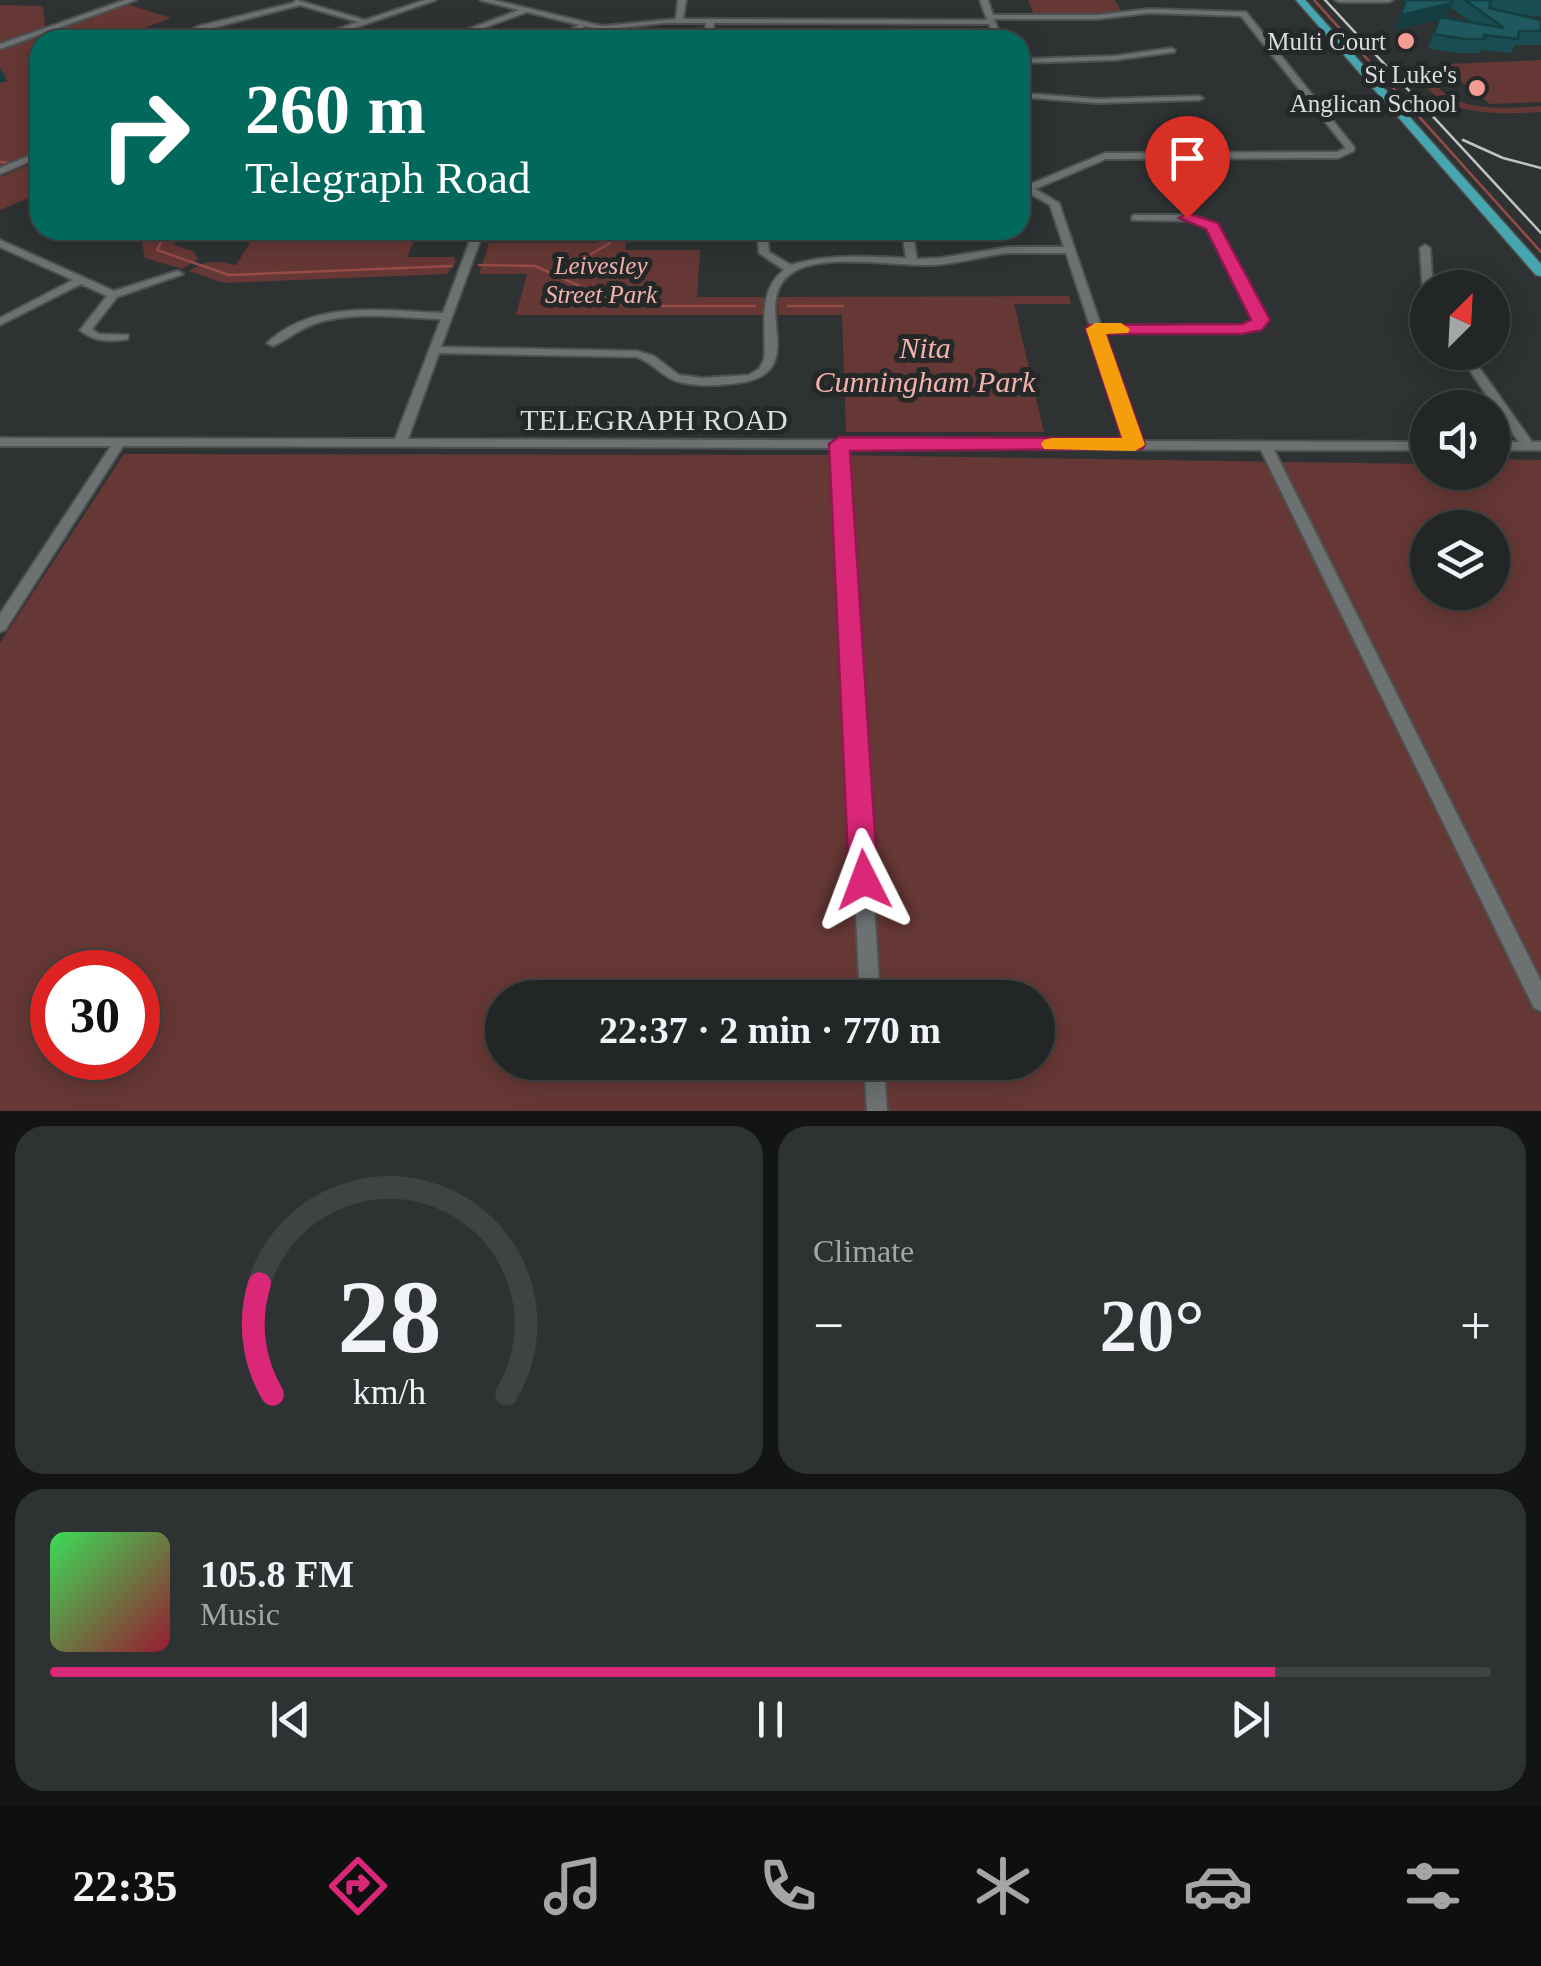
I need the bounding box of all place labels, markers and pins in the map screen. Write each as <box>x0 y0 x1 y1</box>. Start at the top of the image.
place label: Multi Court <box>1267 28 1386 55</box>
marker: Multi Court <box>1395 30 1417 52</box>
place label: St Luke's Anglican School <box>1290 61 1457 117</box>
marker: St Luke's Anglican School <box>1466 77 1488 99</box>
pin <box>1145 116 1230 219</box>

